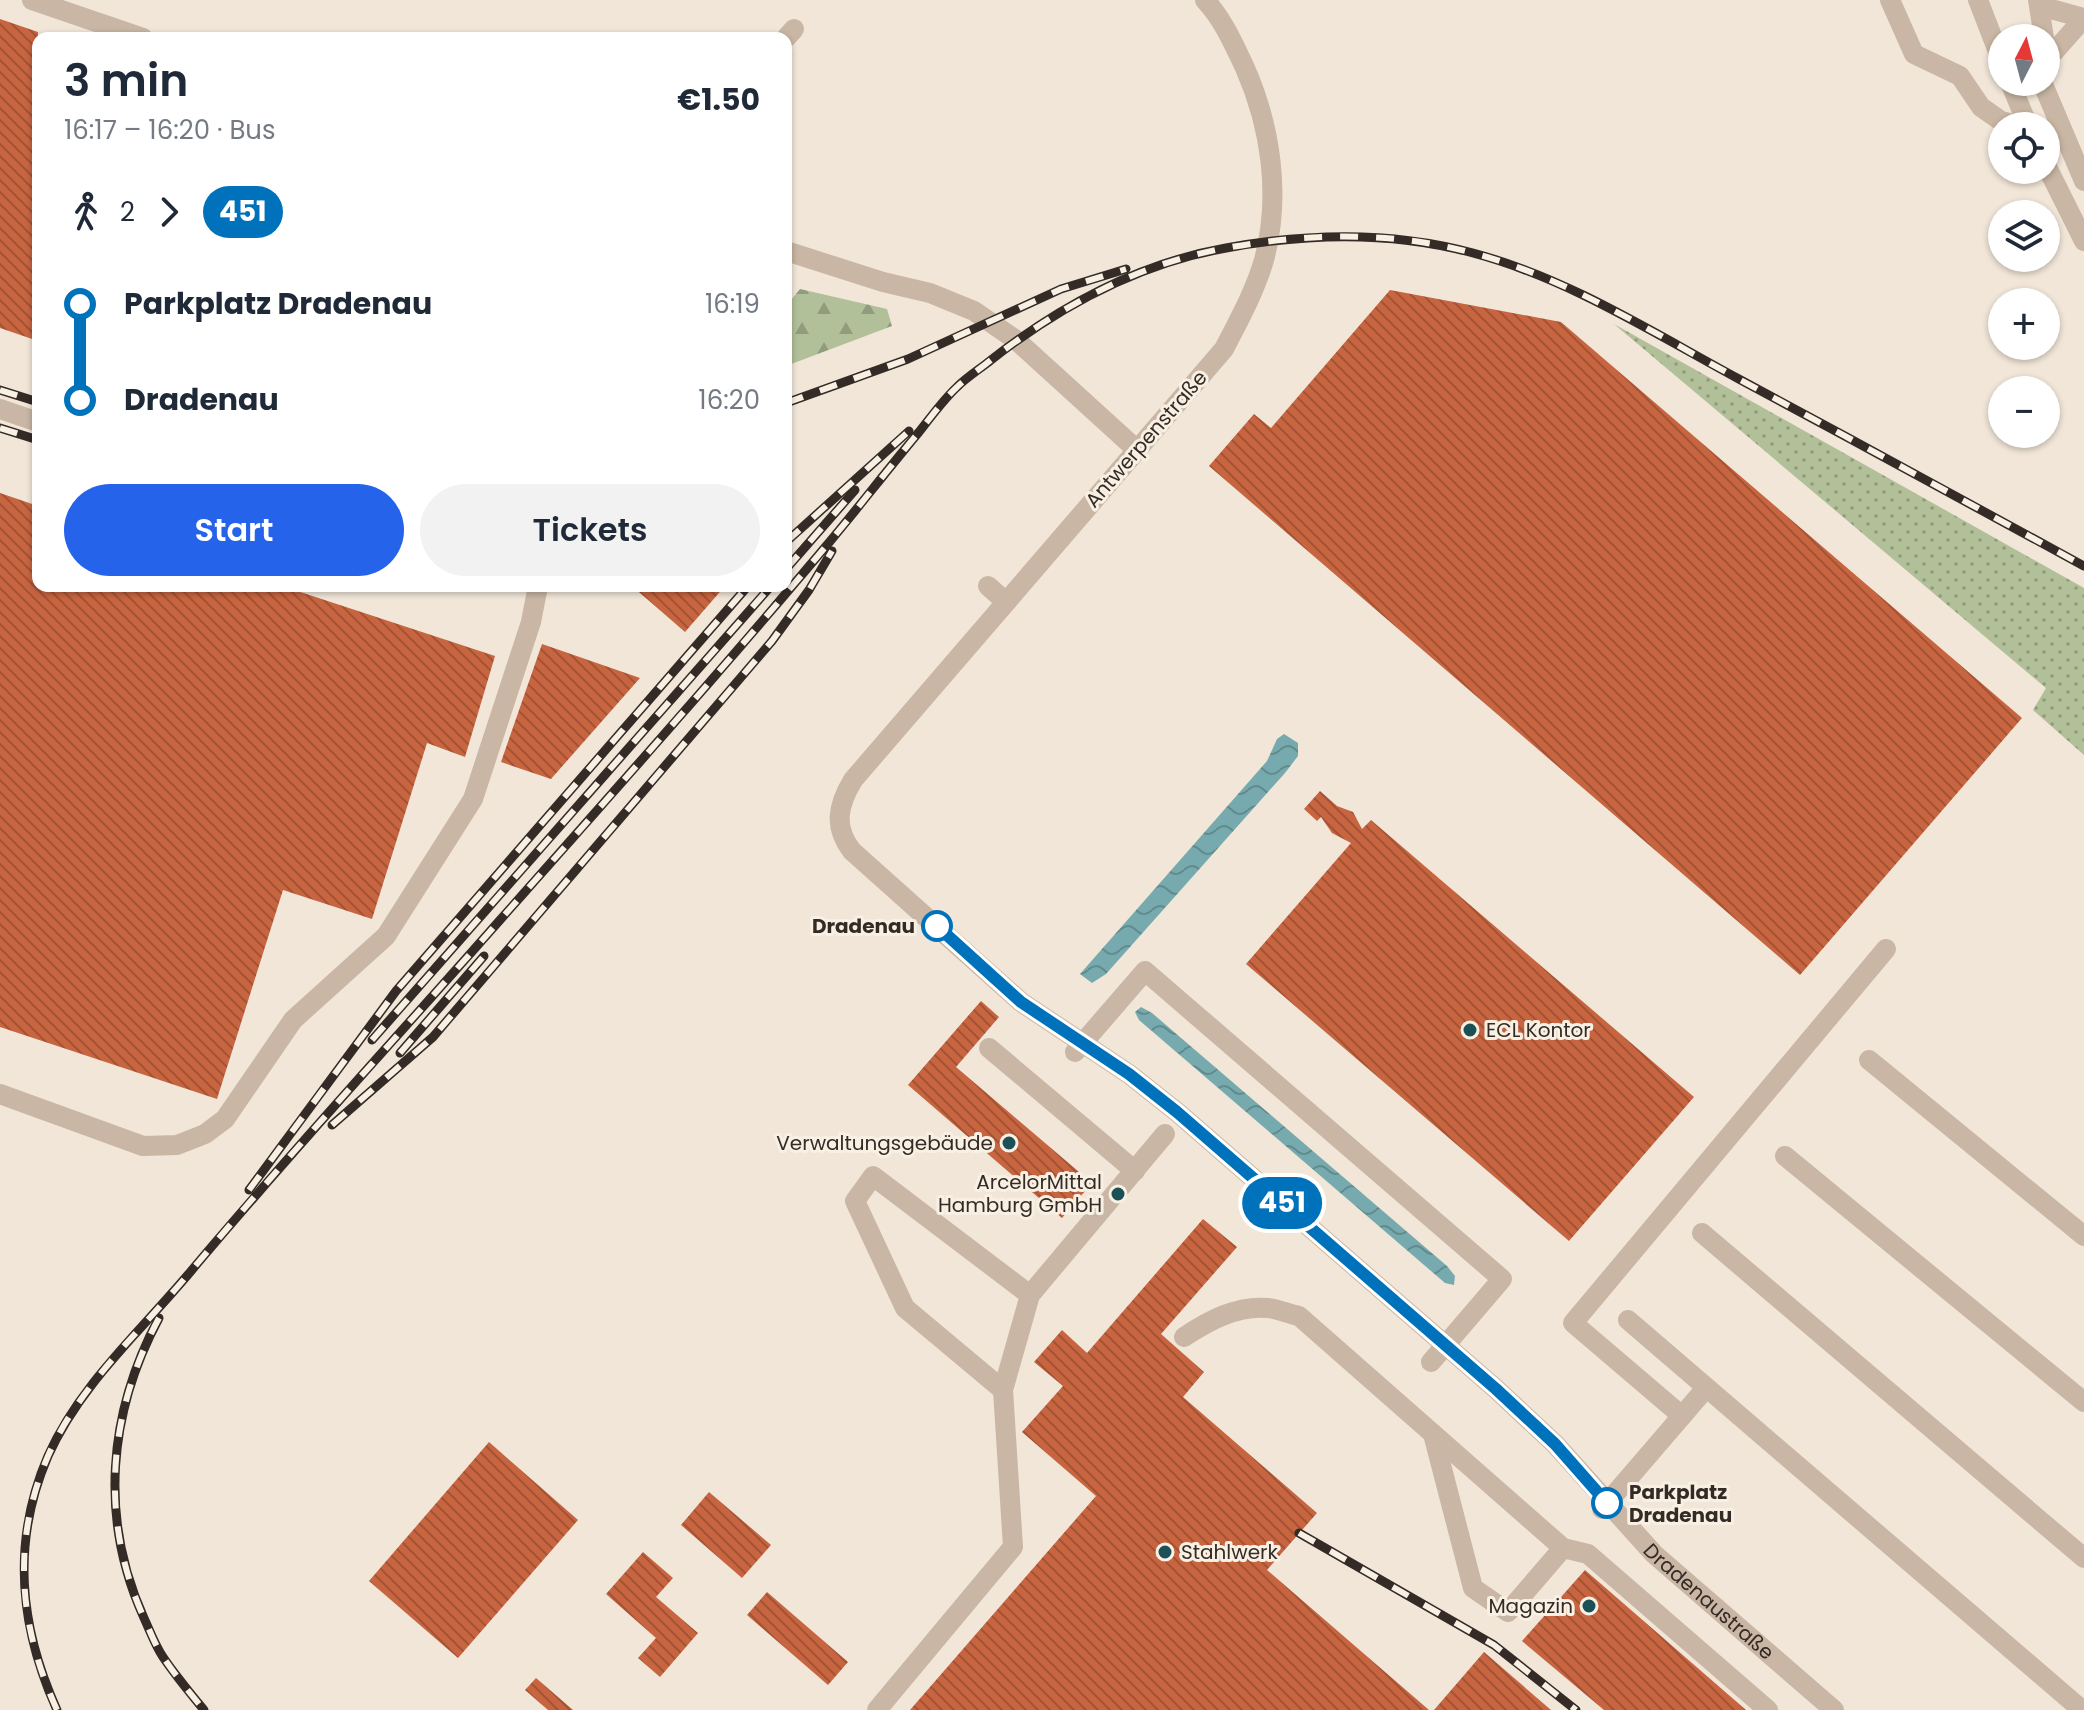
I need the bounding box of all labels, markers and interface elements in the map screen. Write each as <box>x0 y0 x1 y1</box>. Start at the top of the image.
north arrow <box>1988 24 2060 96</box>
map controls <box>1988 24 2060 448</box>
text: 3 min <box>64 50 188 111</box>
text: €1.50 <box>677 78 760 121</box>
text: 16:17 – 16:20 · Bus <box>64 112 276 148</box>
button: locate <box>1988 112 2060 184</box>
icon: walk <box>64 190 108 234</box>
icon: forward <box>147 190 191 234</box>
text: 451 <box>219 192 267 231</box>
text: 2 <box>120 194 135 230</box>
button: layers <box>1988 200 2060 272</box>
text: Parkplatz Dradenau <box>124 282 432 325</box>
text: 16:19 <box>705 286 760 322</box>
button: + <box>1988 288 2060 360</box>
street label: Antwerpenstraße <box>1079 364 1213 514</box>
button: − <box>1988 376 2060 448</box>
text: Dradenau <box>124 378 279 421</box>
text: 16:20 <box>698 382 760 418</box>
button: Start <box>64 484 404 576</box>
button: Tickets <box>420 484 760 576</box>
marker: Dradenau <box>922 911 952 941</box>
place label: Dradenau <box>812 912 915 940</box>
place label: ECL Kontor <box>1486 1016 1591 1044</box>
marker: ECL Kontor <box>1461 1021 1479 1039</box>
place label: Verwaltungsgebäude <box>776 1129 993 1157</box>
marker: Verwaltungsgebäude <box>1000 1134 1018 1152</box>
place label: ArcelorMittal Hamburg GmbH <box>938 1168 1102 1219</box>
line badge: 451 <box>1236 1177 1328 1229</box>
text: 451 <box>1258 1183 1306 1222</box>
marker: ArcelorMittal Hamburg GmbH <box>1109 1185 1127 1203</box>
place label: Parkplatz Dradenau <box>1629 1478 1732 1529</box>
marker: Parkplatz Dradenau <box>1592 1488 1622 1518</box>
street label: Dradenaustraße <box>1637 1537 1780 1666</box>
place label: Stahlwerk <box>1181 1538 1279 1566</box>
marker: Stahlwerk <box>1156 1543 1174 1561</box>
place label: Magazin <box>1488 1592 1573 1620</box>
marker: Magazin <box>1580 1597 1598 1615</box>

